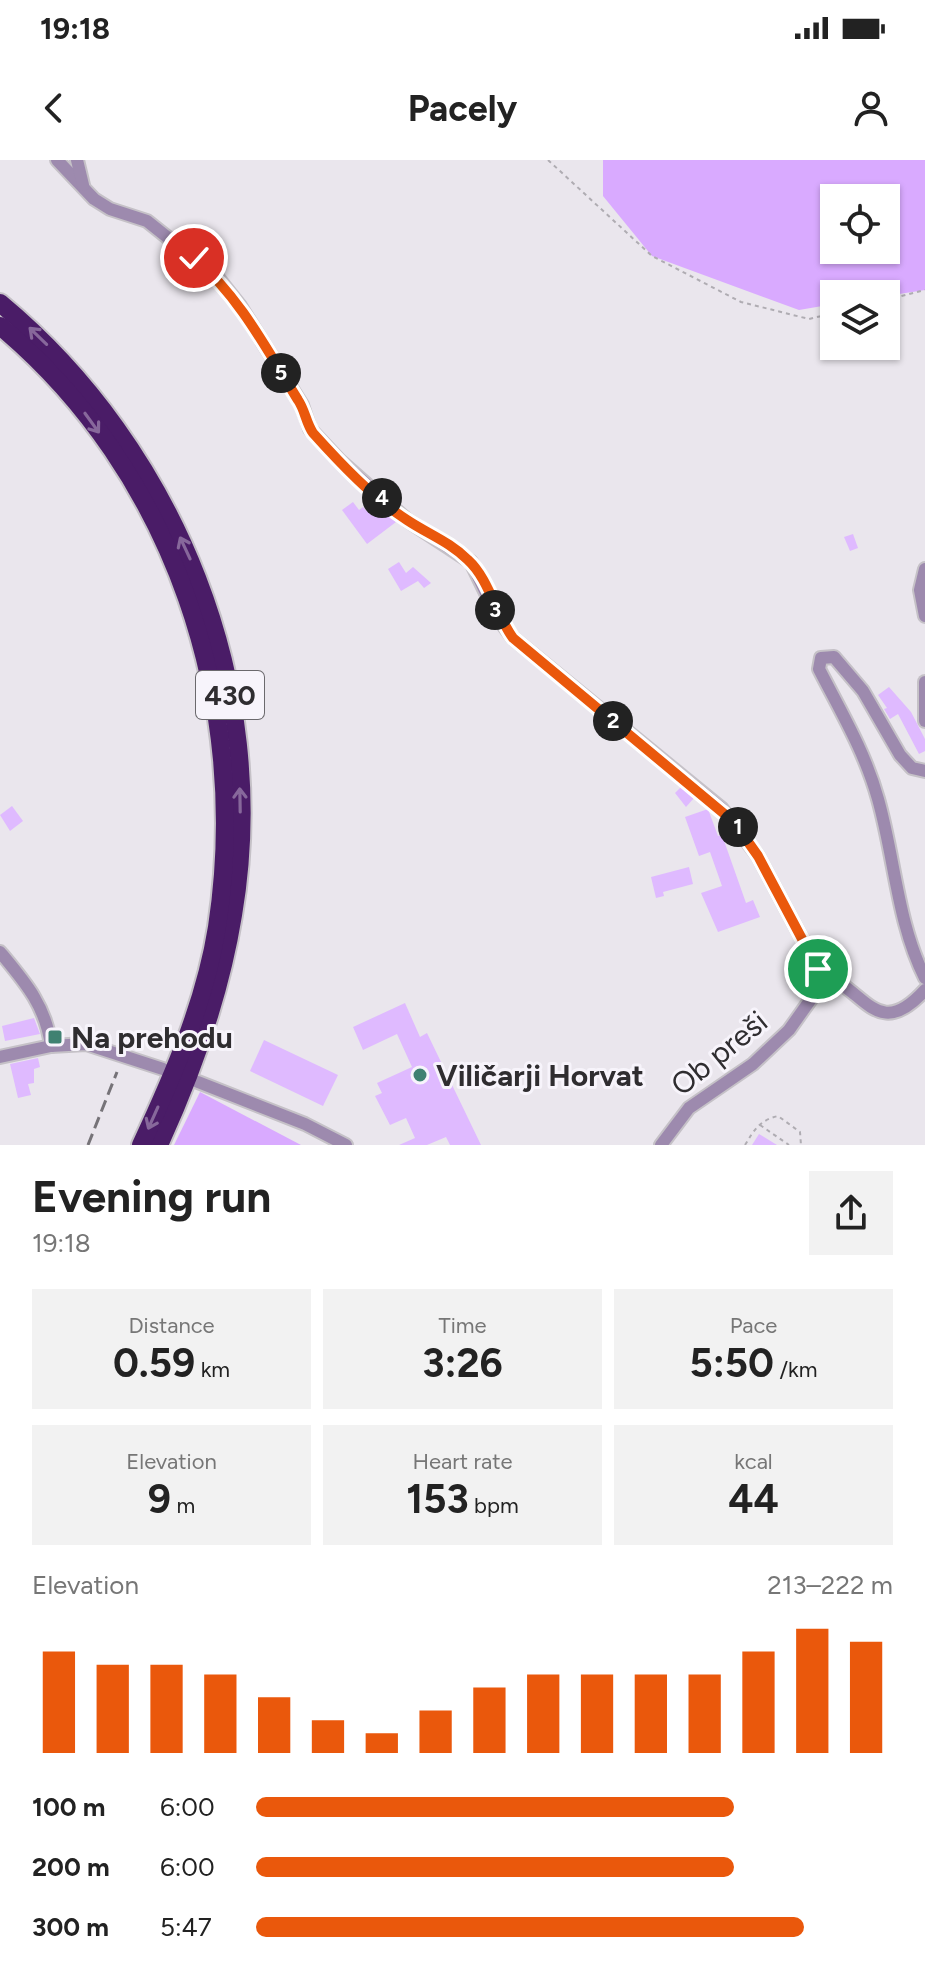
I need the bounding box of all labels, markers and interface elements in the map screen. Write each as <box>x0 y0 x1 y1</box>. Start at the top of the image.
text: 19:18 <box>40 10 110 47</box>
icon: back <box>32 86 76 130</box>
icon: person <box>849 86 893 130</box>
text: Pacely <box>408 87 517 130</box>
map controls <box>820 184 900 360</box>
button: locate <box>820 184 900 264</box>
pin <box>160 224 228 292</box>
icon: check <box>172 236 216 280</box>
button: layers <box>820 280 900 360</box>
one-way arrow <box>28 326 48 345</box>
pin: 5 <box>261 353 301 393</box>
text: 5 <box>275 359 287 386</box>
one-way arrow <box>83 412 100 433</box>
pin: 4 <box>362 478 402 518</box>
text: 4 <box>375 484 389 511</box>
one-way arrow <box>177 536 192 560</box>
pin: 3 <box>475 590 515 630</box>
text: 3 <box>489 596 501 623</box>
road number: 430 <box>196 671 264 719</box>
pin: 2 <box>593 701 633 741</box>
text: 2 <box>607 707 619 734</box>
one-way arrow <box>232 787 248 814</box>
pin: 1 <box>718 807 758 847</box>
text: 1 <box>733 813 743 840</box>
pin <box>784 935 852 1003</box>
icon: arrive <box>796 947 840 991</box>
street label: Ob preši <box>663 1003 775 1103</box>
place label: Na prehodu <box>71 1019 233 1056</box>
marker: Na prehodu <box>46 1028 64 1046</box>
place label: Viličarji Horvat <box>436 1057 644 1094</box>
marker: Viličarji Horvat <box>411 1066 429 1084</box>
one-way arrow <box>145 1105 160 1130</box>
text: Evening run <box>32 1170 271 1223</box>
button: share <box>809 1171 893 1255</box>
text: 19:18 <box>32 1227 91 1259</box>
text: Distance <box>128 1312 215 1339</box>
text: Time <box>439 1312 486 1339</box>
text: Pace <box>730 1312 777 1339</box>
text: 0.59 <box>113 1339 195 1387</box>
text: 3:26 <box>422 1339 503 1387</box>
text: 5:50 <box>690 1339 774 1387</box>
text: km <box>195 1356 230 1383</box>
text: /km <box>774 1356 817 1383</box>
text: Elevation <box>126 1448 217 1475</box>
text: Heart rate <box>413 1448 512 1475</box>
text: kcal <box>734 1448 773 1475</box>
text: 9 <box>148 1475 171 1523</box>
text: 153 <box>406 1475 469 1523</box>
text: 44 <box>728 1475 779 1523</box>
text: m <box>171 1492 195 1519</box>
text: bpm <box>469 1492 519 1519</box>
text: Elevation <box>32 1569 139 1601</box>
text: 213–222 m <box>767 1569 893 1601</box>
text: 100 m <box>32 1791 106 1823</box>
text: 6:00 <box>160 1791 215 1823</box>
text: 200 m <box>32 1851 110 1883</box>
text: 6:00 <box>160 1851 215 1883</box>
text: 300 m <box>32 1911 109 1943</box>
text: 5:47 <box>160 1911 212 1943</box>

